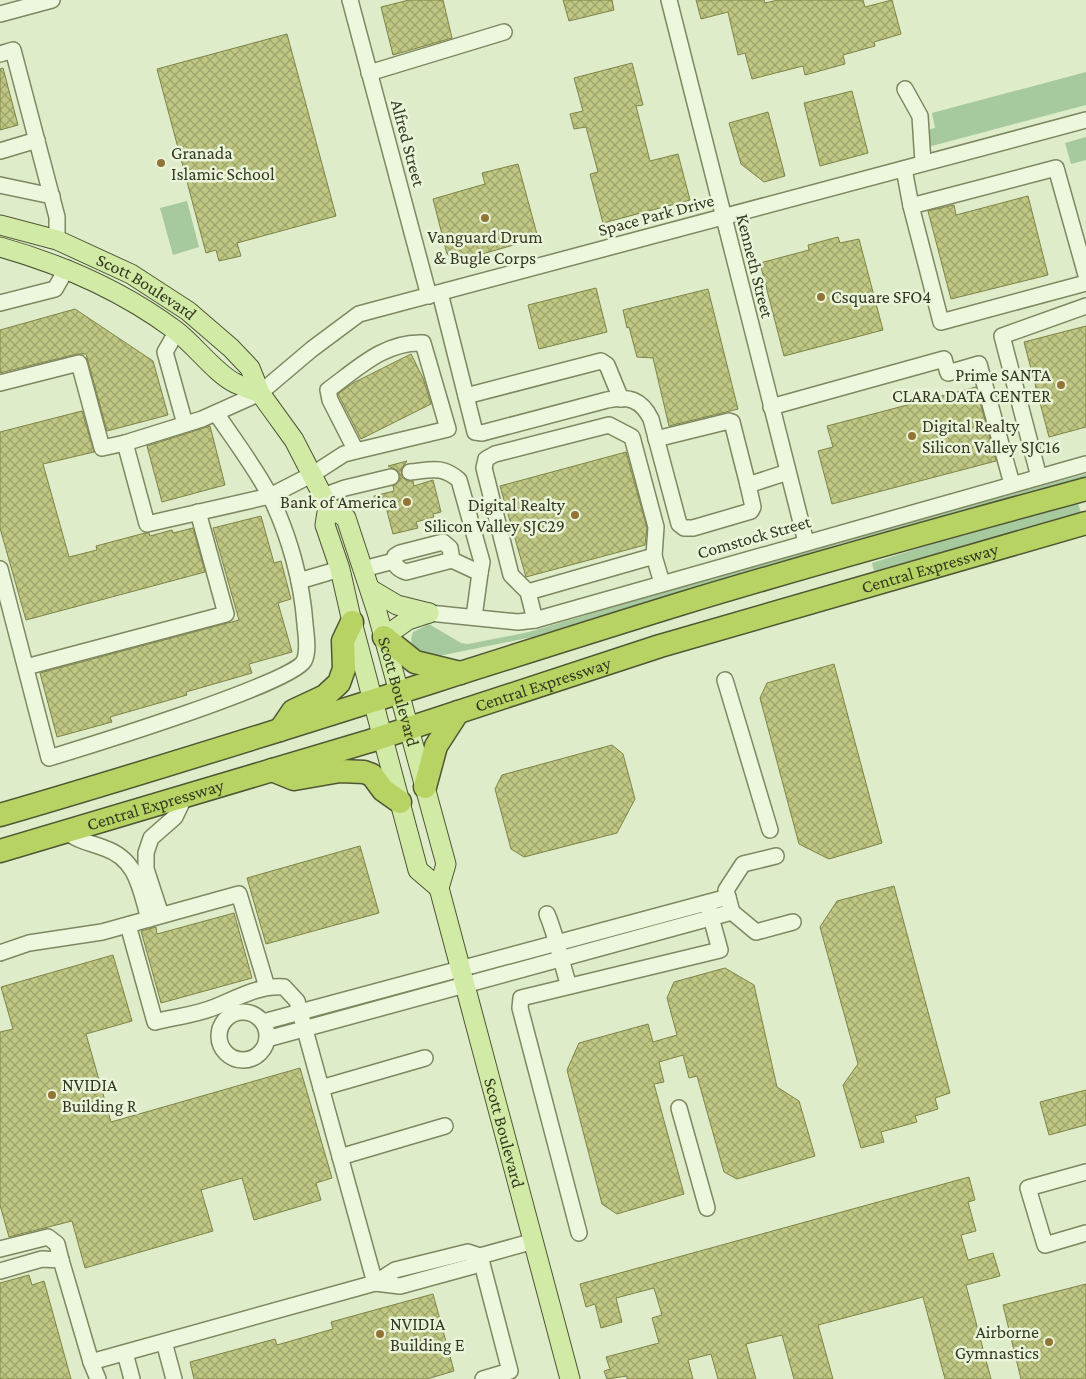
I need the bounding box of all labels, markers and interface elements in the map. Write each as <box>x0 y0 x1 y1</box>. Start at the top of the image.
street label: Alfred Street <box>387 97 429 190</box>
place label: Granada Islamic School <box>171 143 275 184</box>
marker: Granada Islamic School <box>155 157 167 169</box>
street label: Space Park Drive <box>596 190 716 240</box>
marker: Vanguard Drum & Bugle Corps <box>479 212 491 224</box>
street label: Kenneth Street <box>732 212 778 321</box>
place label: Vanguard Drum & Bugle Corps <box>427 227 543 268</box>
street label: Scott Boulevard <box>93 250 201 324</box>
place label: Csquare SFO4 <box>831 287 932 307</box>
marker: Csquare SFO4 <box>815 291 827 303</box>
place label: Prime SANTA CLARA DATA CENTER <box>892 365 1052 406</box>
marker: Prime SANTA CLARA DATA CENTER <box>1055 379 1067 391</box>
place label: Digital Realty Silicon Valley SJC16 <box>922 416 1060 457</box>
marker: Digital Realty Silicon Valley SJC16 <box>906 430 918 442</box>
place label: Bank of America <box>280 492 397 512</box>
place label: Digital Realty Silicon Valley SJC29 <box>424 495 566 536</box>
marker: Bank of America <box>401 496 413 508</box>
marker: Digital Realty Silicon Valley SJC29 <box>569 509 581 521</box>
street label: Comstock Street <box>695 511 814 563</box>
street label: Central Expressway <box>859 539 1001 597</box>
street label: Scott Boulevard <box>374 634 424 749</box>
street label: Central Expressway <box>473 653 614 716</box>
street label: Central Expressway <box>85 775 227 835</box>
place label: NVIDIA Building R <box>62 1075 138 1116</box>
street label: Scott Boulevard <box>480 1076 529 1190</box>
marker: NVIDIA Building R <box>46 1089 58 1101</box>
place label: NVIDIA Building E <box>390 1314 465 1355</box>
place label: Airborne Gymnastics <box>955 1322 1039 1363</box>
marker: NVIDIA Building E <box>374 1328 386 1340</box>
marker: Airborne Gymnastics <box>1043 1336 1055 1348</box>

